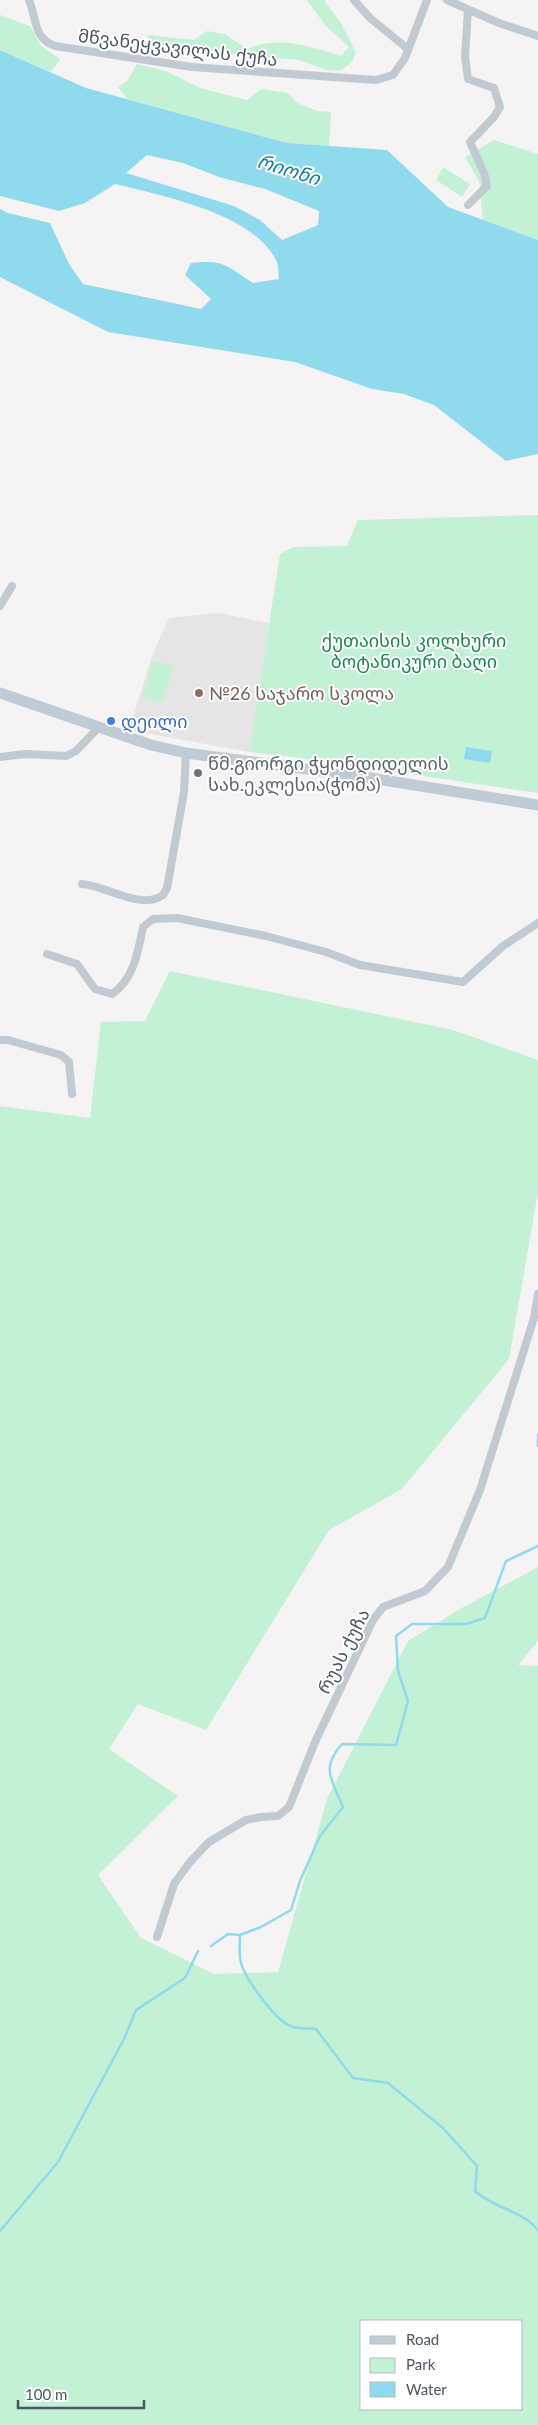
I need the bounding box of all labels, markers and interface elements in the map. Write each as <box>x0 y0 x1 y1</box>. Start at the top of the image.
street label: მწვანეყვავილას ქუჩა <box>77 24 279 71</box>
water label: რიონი <box>255 149 324 190</box>
park label: ქუთაისის კოლხური ბოტანიკური ბაღი <box>322 629 506 673</box>
place label: №26 საჯარო სკოლა <box>209 682 394 705</box>
marker: №26 საჯარო სკოლა <box>193 687 205 699</box>
place label: დეილი <box>121 710 188 733</box>
marker: დეილი <box>105 715 117 727</box>
place label: წმ.გიორგი ჭყონდიდელის სახ.ეკლესია(ჭომა) <box>208 752 449 796</box>
marker: წმ.გიორგი ჭყონდიდელის სახ.ეკლესია(ჭომა) <box>192 767 204 779</box>
street label: რუას ქუჩა <box>312 1605 375 1698</box>
legend <box>360 2320 523 2410</box>
text: Road <box>406 2330 439 2348</box>
text: Park <box>406 2355 436 2373</box>
scale bar <box>18 2378 144 2410</box>
text: Water <box>406 2380 447 2398</box>
text: 100 m <box>25 2385 67 2403</box>

